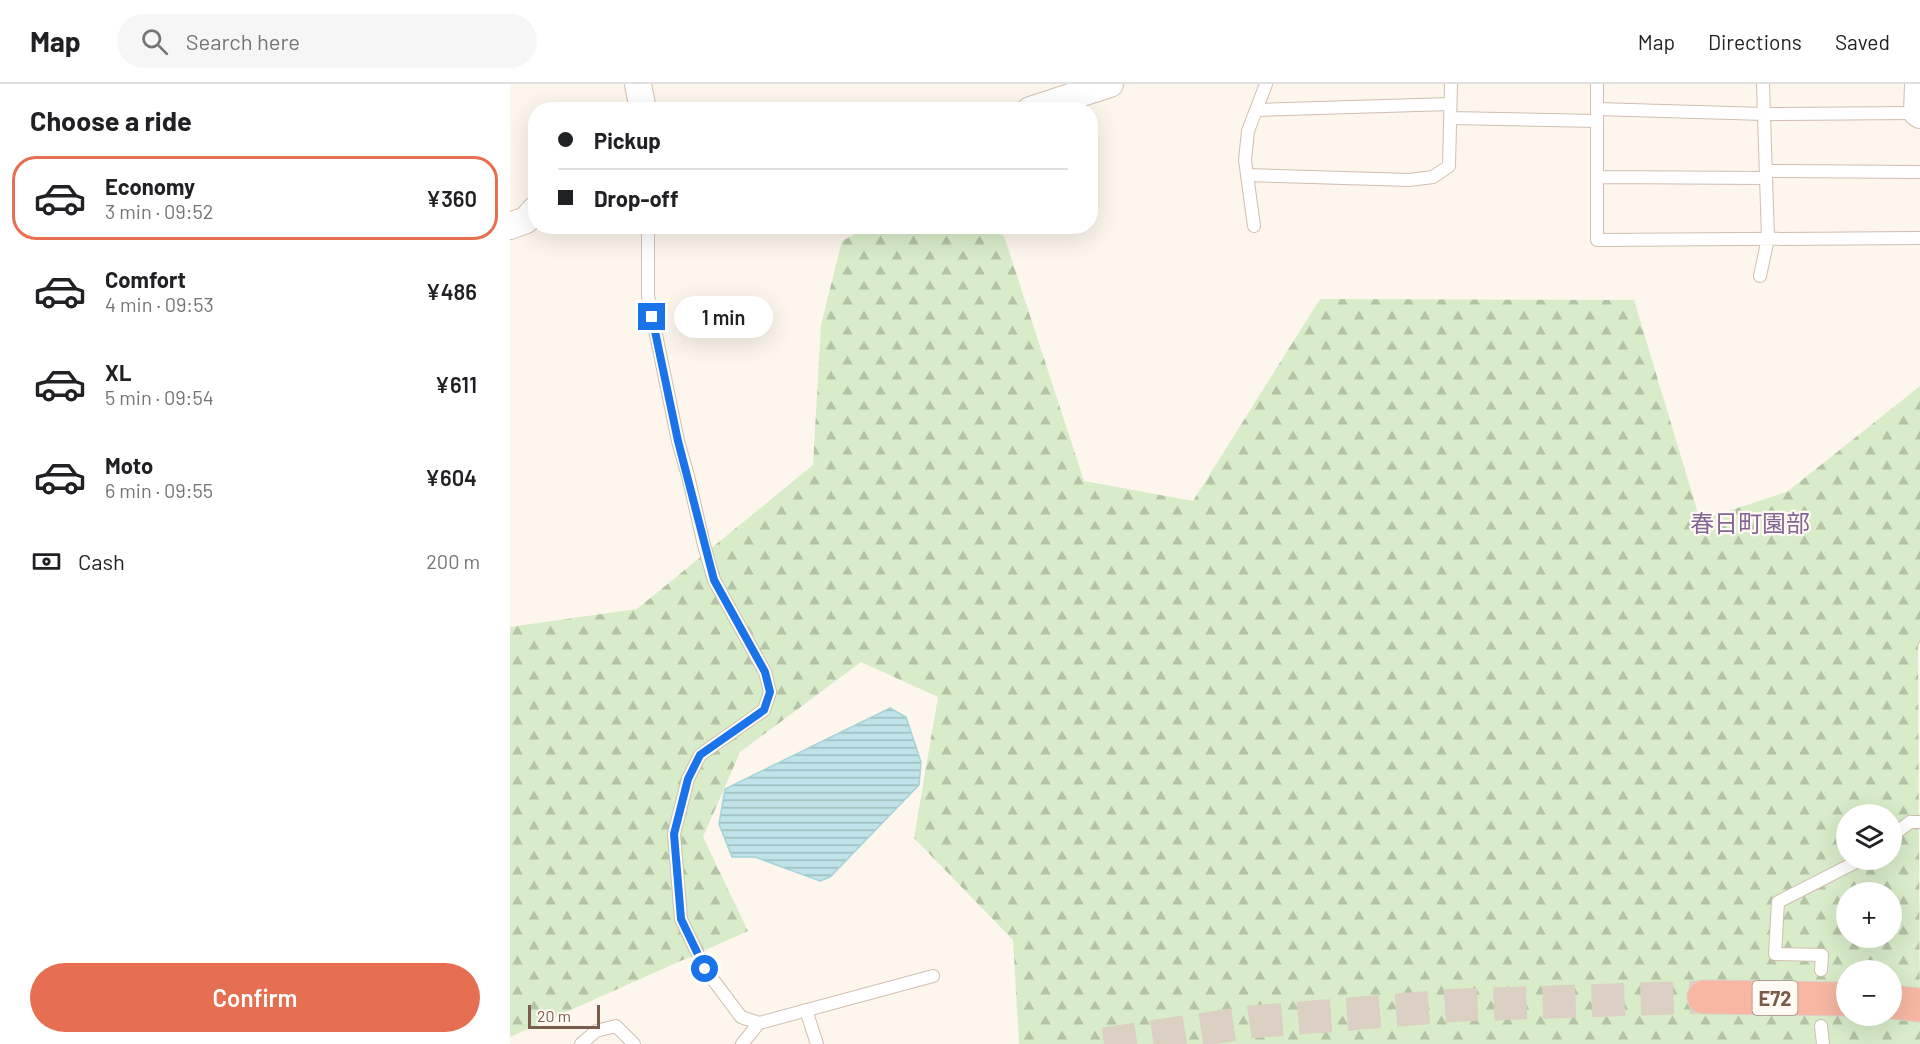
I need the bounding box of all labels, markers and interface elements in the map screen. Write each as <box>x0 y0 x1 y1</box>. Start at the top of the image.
search box <box>117 14 537 68</box>
text: Map <box>30 24 81 58</box>
icon: search <box>138 25 171 58</box>
text: Search here <box>186 28 300 54</box>
text: Map <box>1638 29 1675 54</box>
text: Directions <box>1708 29 1802 54</box>
text: Saved <box>1835 29 1890 54</box>
text: Choose a ride <box>30 104 192 136</box>
text: Pickup <box>594 127 661 153</box>
icon: car <box>33 171 87 225</box>
text: Economy <box>105 173 195 199</box>
text: ¥360 <box>426 185 477 211</box>
text: Drop-off <box>594 185 678 211</box>
text: 3 min · 09:52 <box>105 199 213 223</box>
icon: car <box>33 264 87 318</box>
text: Comfort <box>105 266 186 292</box>
text: ¥486 <box>426 278 477 304</box>
text: 4 min · 09:53 <box>105 292 214 316</box>
callout: 1 min <box>673 296 772 338</box>
route end <box>638 303 665 330</box>
text: 1 min <box>702 305 745 329</box>
icon: car <box>33 357 87 411</box>
text: XL <box>105 359 131 385</box>
text: ¥611 <box>435 371 477 397</box>
text: 5 min · 09:54 <box>105 385 214 409</box>
icon: car <box>33 450 87 504</box>
text: Moto <box>105 452 153 478</box>
text: ¥604 <box>425 464 477 490</box>
text: 6 min · 09:55 <box>105 478 213 502</box>
district label: 春日町園部 <box>1690 508 1810 537</box>
icon: cash <box>30 545 63 578</box>
text: Cash <box>78 548 125 574</box>
text: 200 m <box>426 549 480 573</box>
map controls <box>1836 804 1902 1026</box>
button: layers <box>1836 804 1902 870</box>
button: + <box>1836 882 1902 948</box>
route start <box>691 955 718 982</box>
button: − <box>1836 960 1902 1026</box>
button: Confirm <box>30 963 480 1032</box>
road number: E72 <box>1752 981 1798 1015</box>
scale bar <box>528 1002 600 1030</box>
text: 20 m <box>537 1006 571 1025</box>

